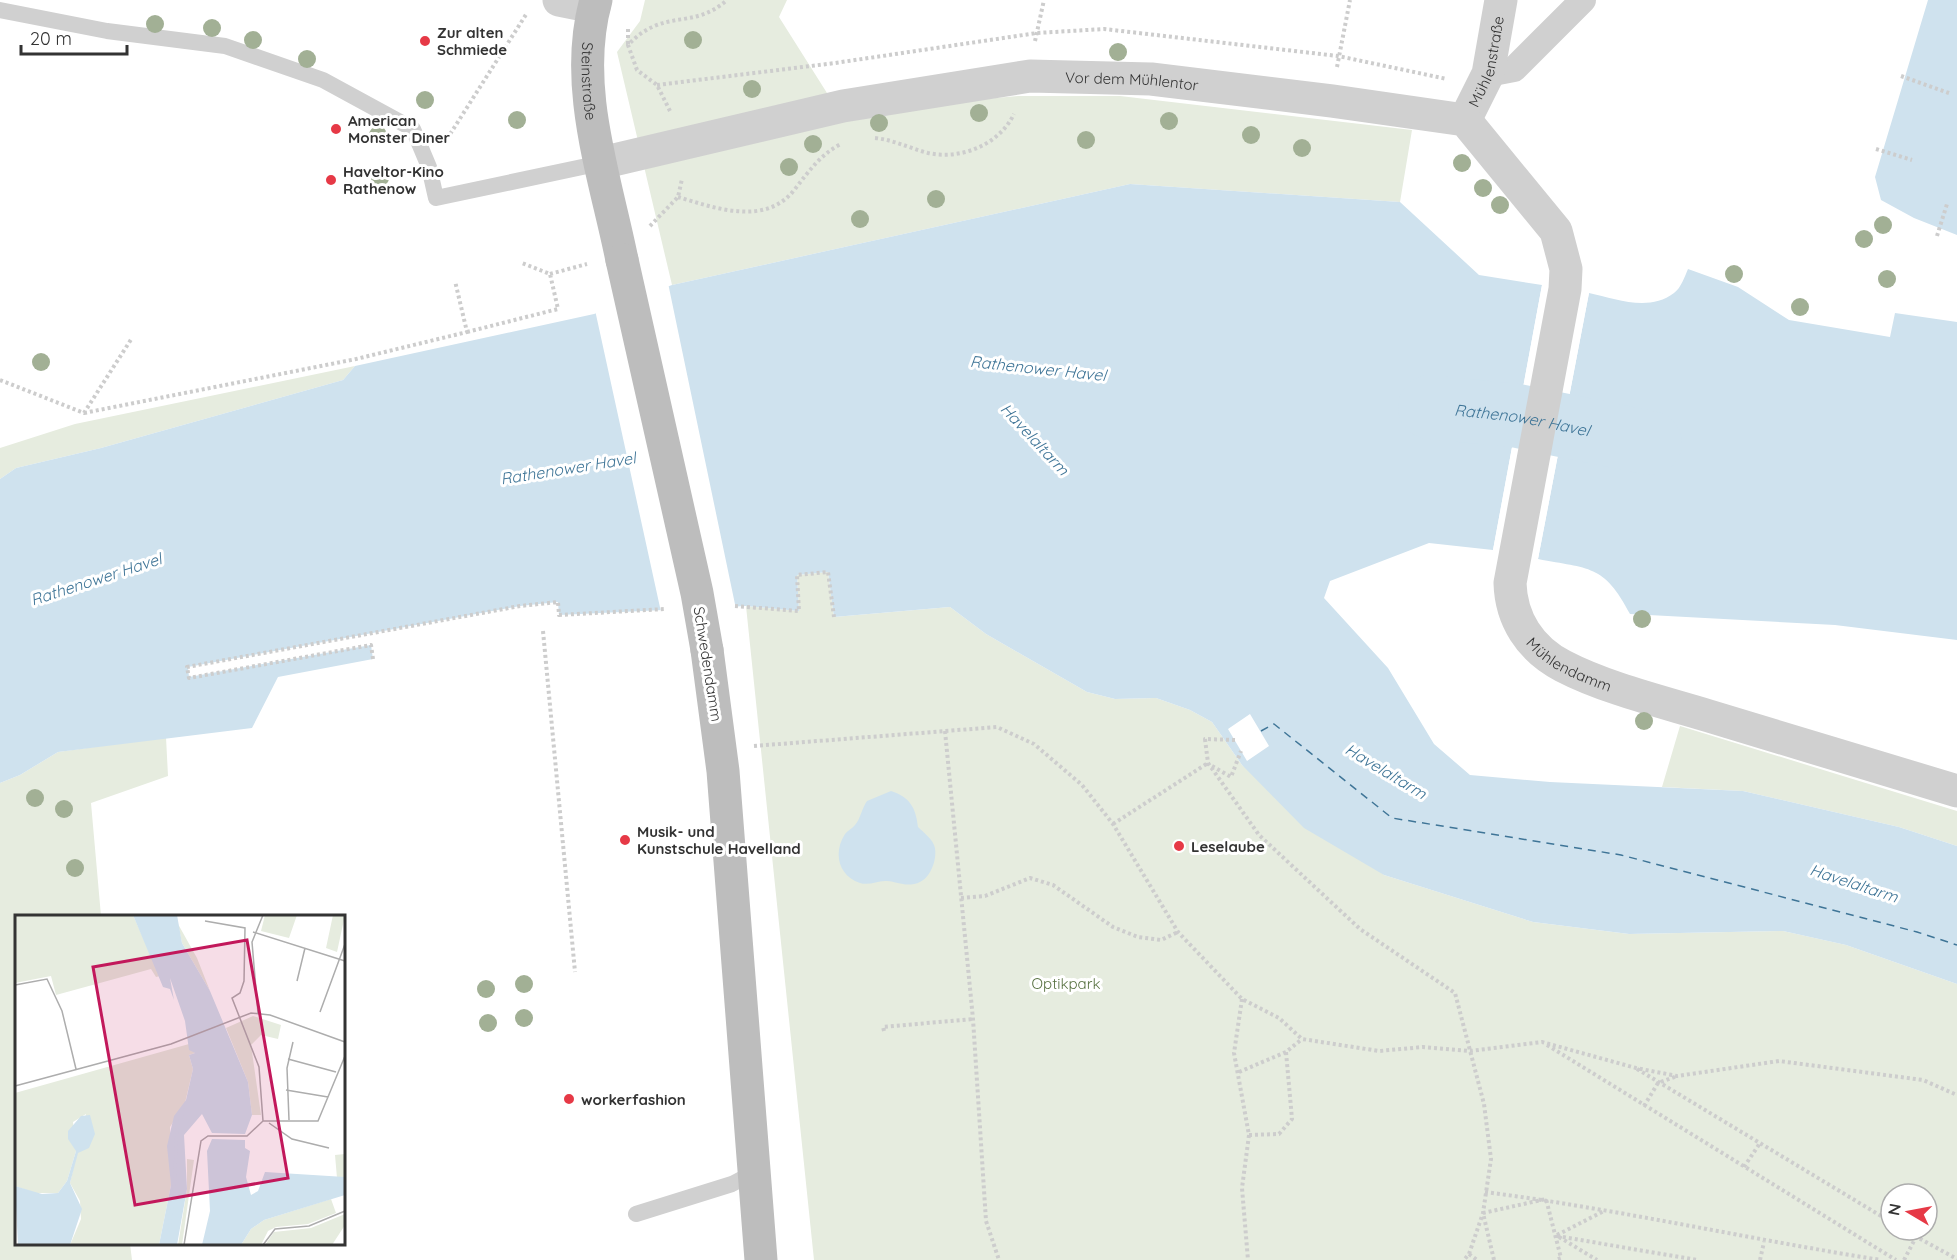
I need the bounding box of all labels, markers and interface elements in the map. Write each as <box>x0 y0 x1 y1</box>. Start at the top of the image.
street label: Mühlenstraße <box>1464 14 1508 110</box>
scale bar <box>21 18 128 56</box>
place label: Zur alten Schmiede <box>437 23 507 59</box>
text: 20 m <box>30 27 72 50</box>
marker: Zur alten Schmiede <box>418 34 432 48</box>
street label: Steinstraße <box>578 42 601 121</box>
street label: Vor dem Mühlentor <box>1065 67 1200 94</box>
place label: American Monster Diner <box>348 111 450 147</box>
marker: American Monster Diner <box>329 122 343 136</box>
place label: Haveltor-Kino Rathenow <box>343 162 444 198</box>
marker: Haveltor-Kino Rathenow <box>324 173 338 187</box>
water label: Rathenower Havel <box>969 351 1109 385</box>
water label: Havelaltarm <box>997 399 1074 480</box>
water label: Rathenower Havel <box>1453 400 1594 441</box>
water label: Rathenower Havel <box>499 447 639 489</box>
water label: Rathenower Havel <box>28 548 166 610</box>
street label: Schwedendamm <box>690 605 726 723</box>
street label: Mühlendamm <box>1523 633 1615 695</box>
water label: Havelaltarm <box>1342 739 1431 803</box>
place label: Musik- und Kunstschule Havelland <box>637 822 801 858</box>
marker: Musik- und Kunstschule Havelland <box>618 833 632 847</box>
place label: Leselaube <box>1191 837 1265 856</box>
marker: Leselaube <box>1172 839 1186 853</box>
water label: Havelaltarm <box>1807 859 1901 907</box>
inset map <box>15 915 345 1245</box>
park label: Optikpark <box>1032 974 1100 993</box>
place label: workerfashion <box>581 1090 686 1109</box>
marker: workerfashion <box>562 1092 576 1106</box>
north arrow <box>1879 1182 1939 1242</box>
text: N <box>1883 1202 1905 1217</box>

